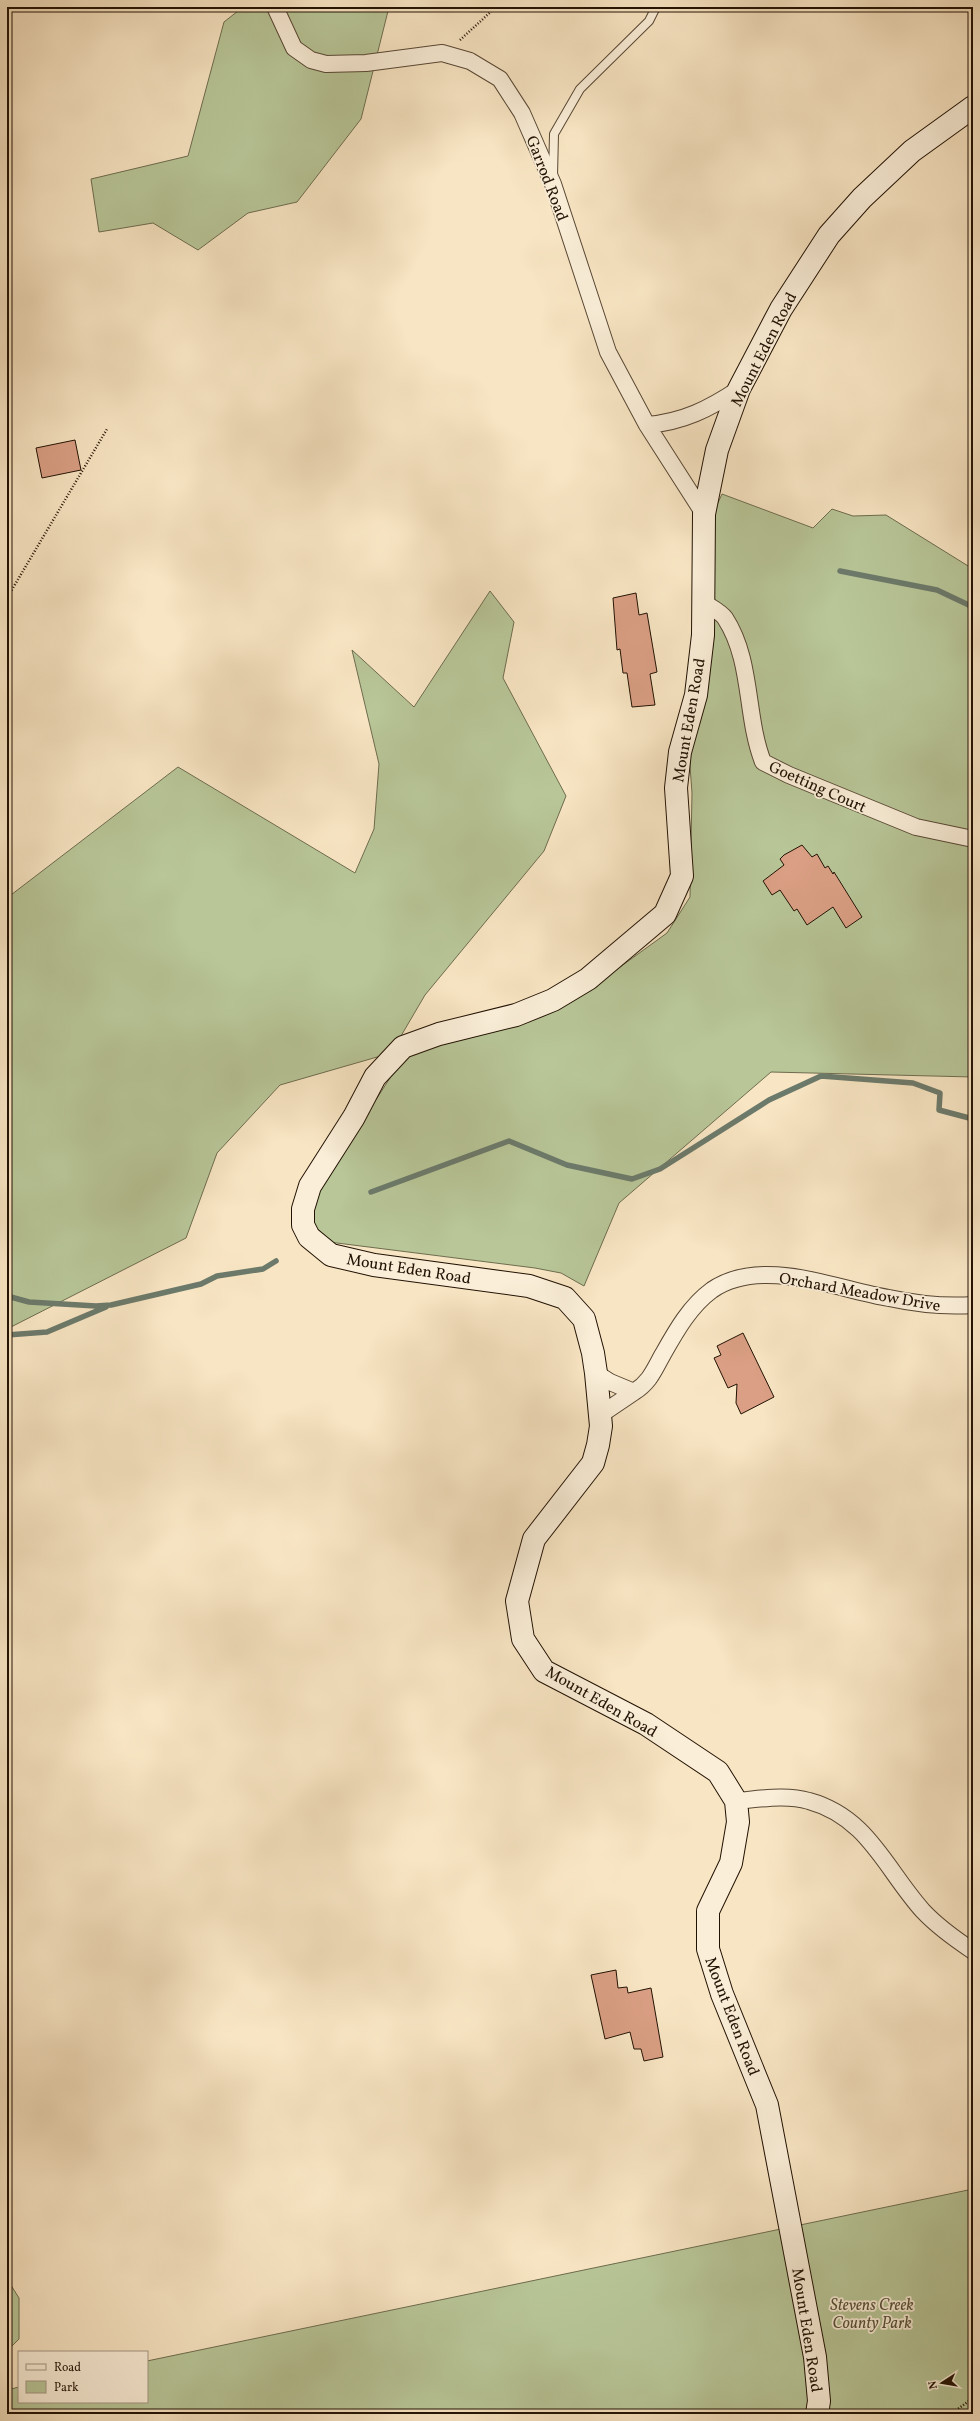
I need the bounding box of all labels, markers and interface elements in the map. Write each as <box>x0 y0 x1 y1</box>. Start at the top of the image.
street label: Garrod Road <box>520 133 573 225</box>
street label: Mount Eden Road <box>726 289 803 411</box>
street label: Mount Eden Road <box>668 657 712 784</box>
street label: Goetting Court <box>765 756 870 819</box>
street label: Mount Eden Road <box>345 1249 472 1291</box>
street label: Orchard Meadow Drive <box>777 1268 942 1318</box>
street label: Mount Eden Road <box>541 1662 661 1744</box>
street label: Mount Eden Road <box>698 1954 764 2079</box>
street label: Mount Eden Road <box>785 2267 827 2394</box>
park label: Stevens Creek County Park <box>830 2295 914 2335</box>
legend <box>18 2351 148 2403</box>
text: Road <box>54 2360 81 2376</box>
north arrow <box>922 2363 962 2403</box>
text: N <box>926 2379 942 2390</box>
text: Park <box>54 2380 79 2396</box>

